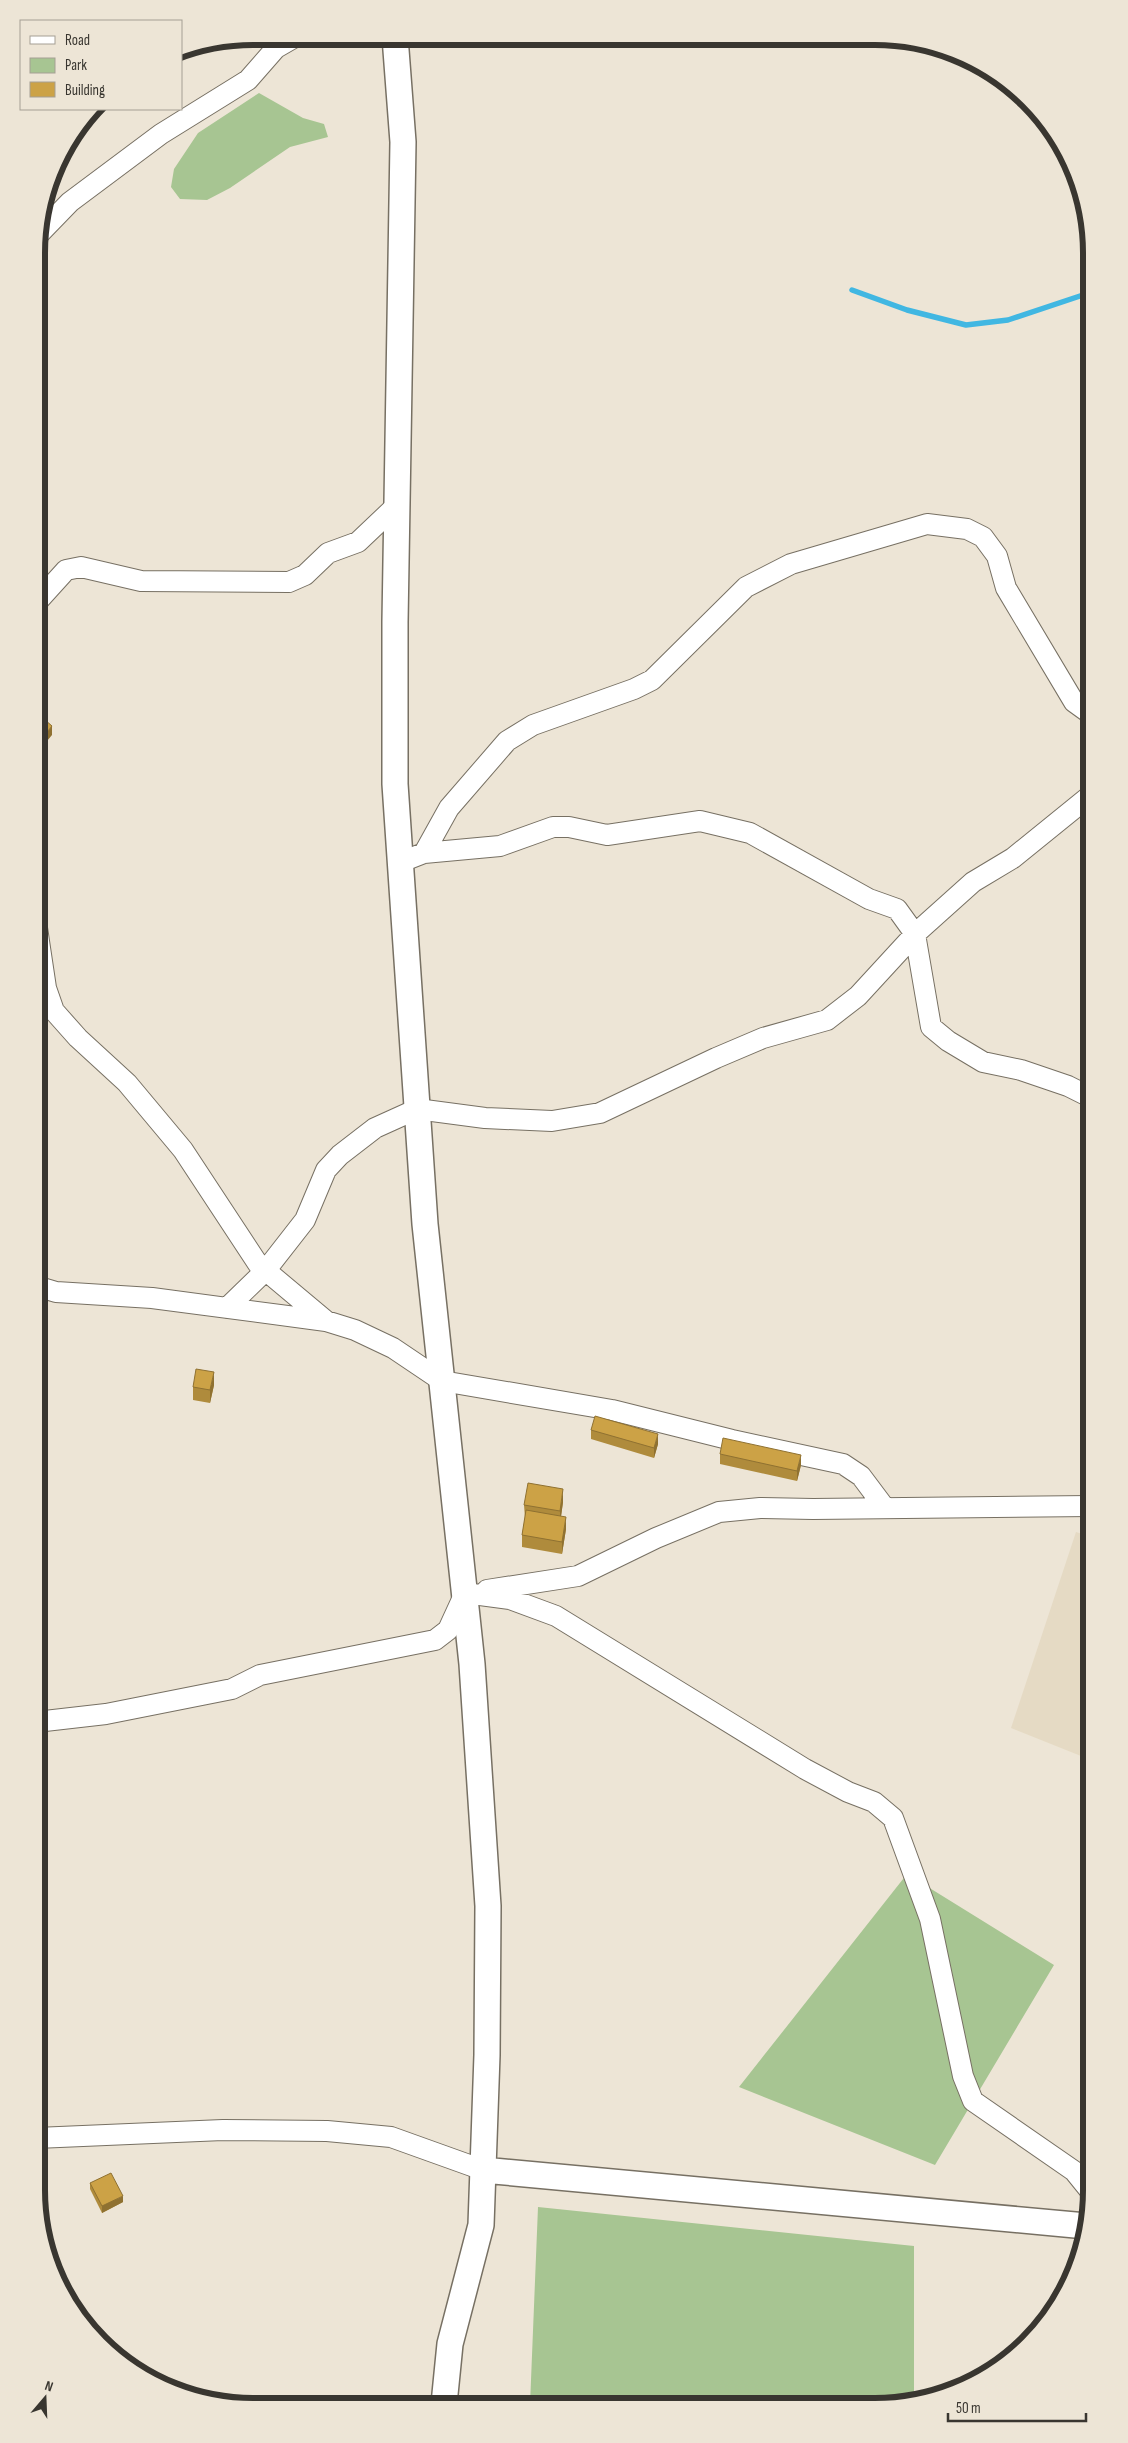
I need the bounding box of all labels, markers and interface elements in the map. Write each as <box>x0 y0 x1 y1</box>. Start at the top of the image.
legend <box>20 20 182 110</box>
text: Road <box>65 31 90 50</box>
text: Park <box>65 56 87 75</box>
text: Building <box>65 81 105 100</box>
north arrow <box>20 2373 70 2423</box>
text: N <box>43 2377 55 2395</box>
scale bar <box>948 2390 1086 2422</box>
text: 50 m <box>956 2399 981 2418</box>

